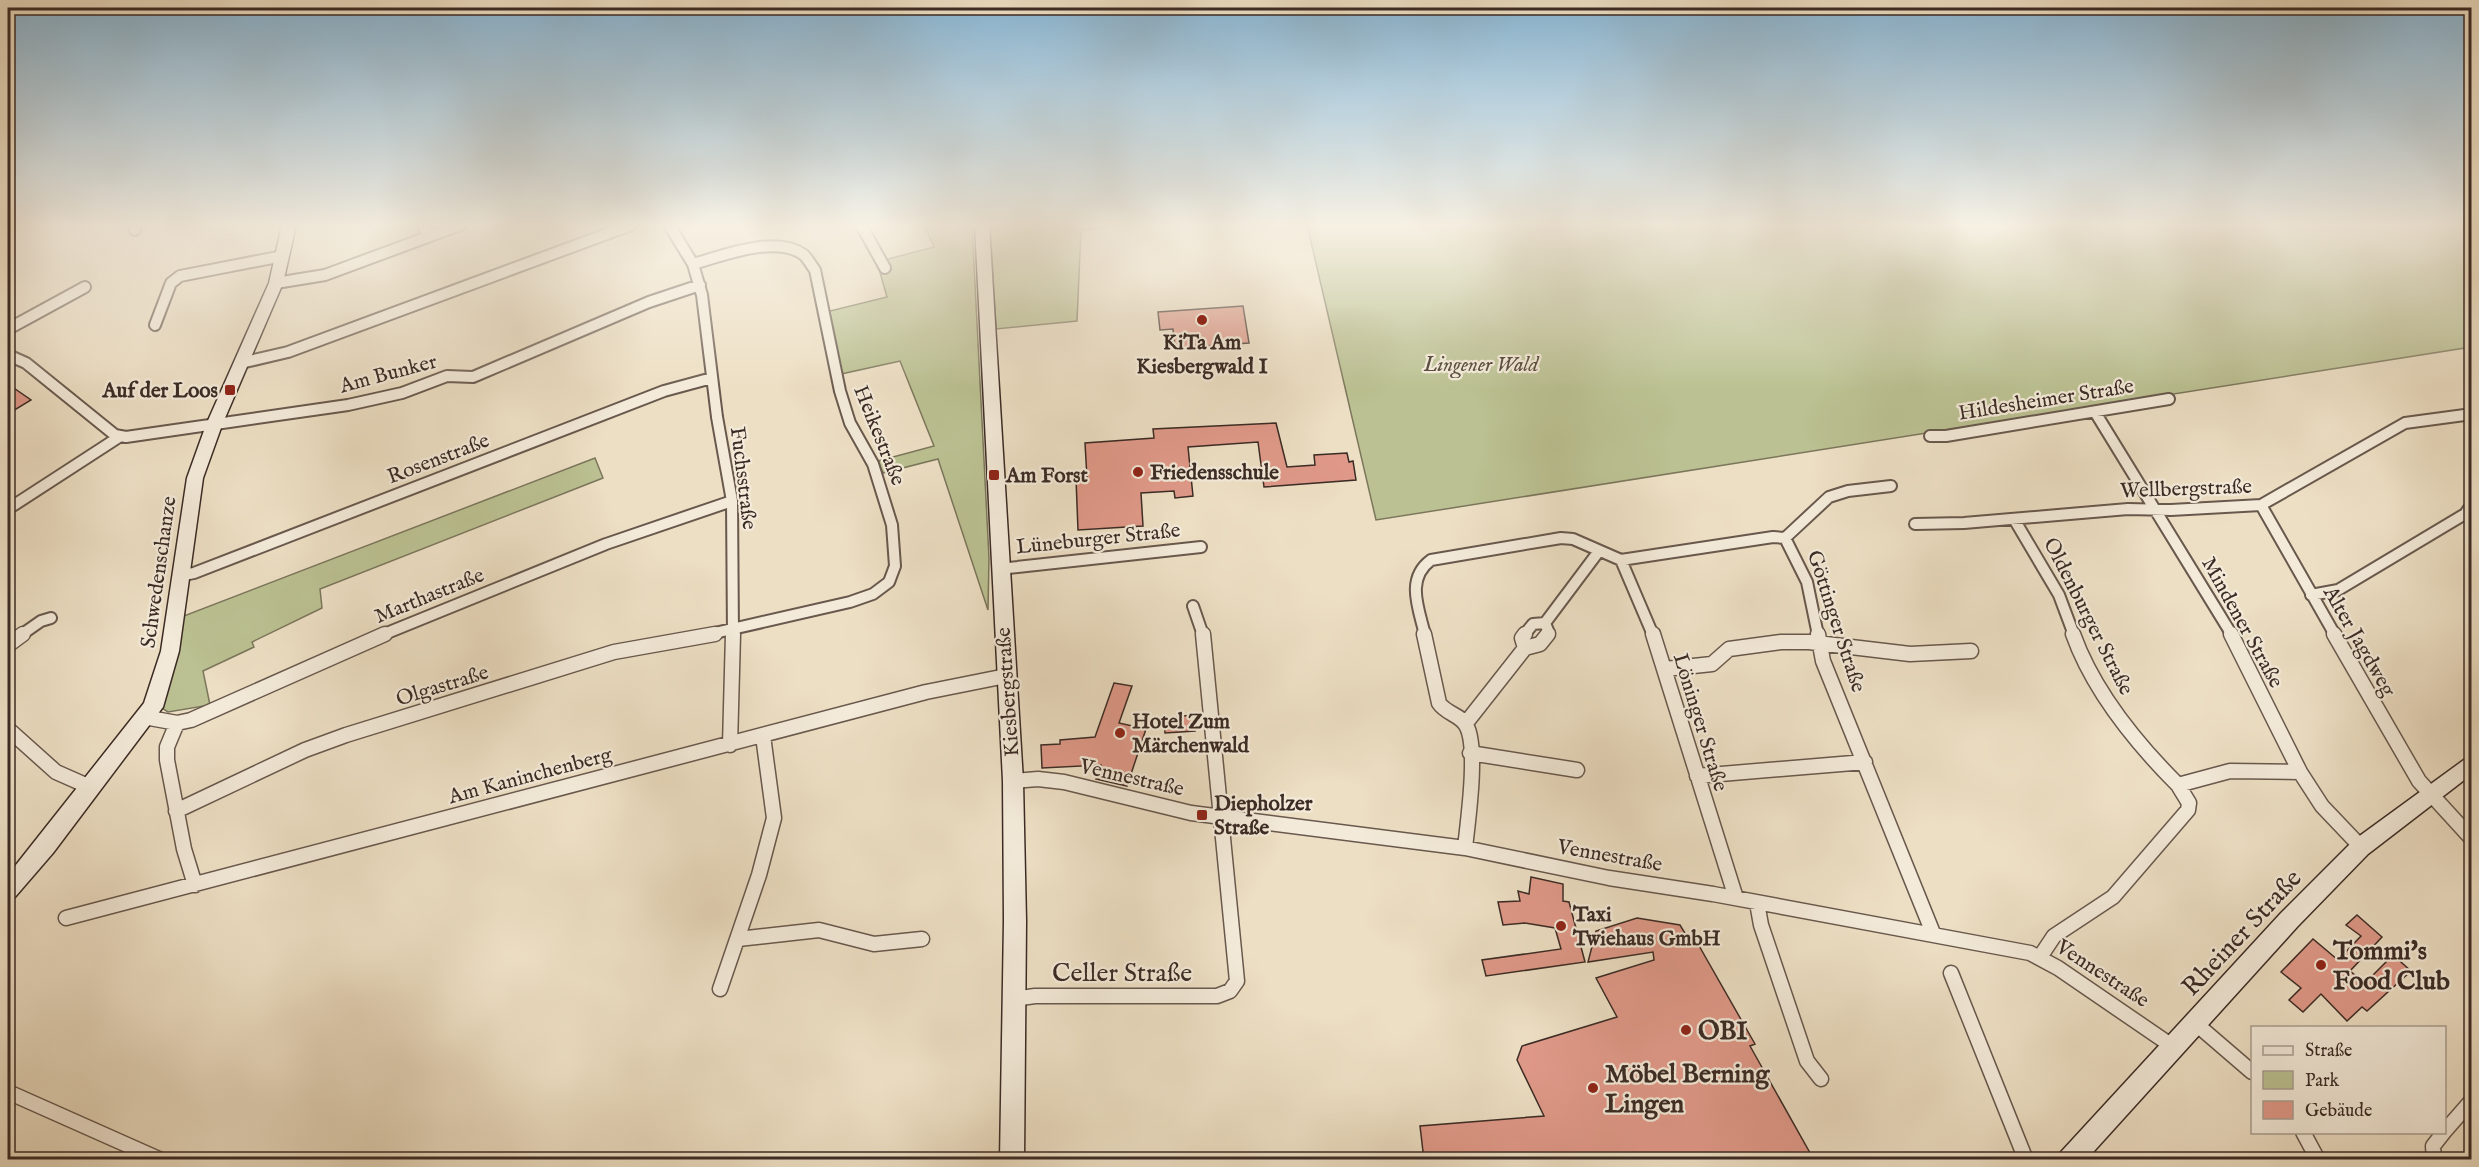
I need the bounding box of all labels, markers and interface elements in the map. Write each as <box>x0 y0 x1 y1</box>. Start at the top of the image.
marker: KiTa Am Kiesbergwald I <box>1195 313 1209 327</box>
place label: KiTa Am Kiesbergwald I <box>1136 330 1268 381</box>
street label: Am Bunker <box>336 348 440 401</box>
park label: Lingener Wald <box>1423 352 1540 379</box>
street label: Hildesheimer Straße <box>1957 373 2136 428</box>
place label: Auf der Loos <box>101 378 218 405</box>
street label: Heikestraße <box>846 382 911 490</box>
marker: Auf der Loos <box>223 383 237 397</box>
street label: Fuchsstraße <box>723 425 762 532</box>
street label: Rosenstraße <box>384 427 494 491</box>
place label: Friedensschule <box>1150 460 1279 487</box>
place label: Am Forst <box>1005 463 1088 490</box>
marker: Friedensschule <box>1131 465 1145 479</box>
marker: Am Forst <box>987 468 1001 482</box>
street label: Wellbergstraße <box>2120 474 2253 505</box>
street label: Schwedenschanze <box>135 494 184 650</box>
street label: Lüneburger Straße <box>1015 517 1182 562</box>
street label: Oldenburger Straße <box>2036 533 2139 700</box>
street label: Göttinger Straße <box>1800 547 1871 696</box>
street label: Mindener Straße <box>2195 552 2289 693</box>
street label: Marthastraße <box>371 562 489 631</box>
street label: Alter Jagdweg <box>2316 581 2401 702</box>
street label: Kiesbergstraße <box>990 626 1026 757</box>
street label: Löninger Straße <box>1666 650 1733 795</box>
street label: Olgastraße <box>393 659 492 713</box>
place label: Hotel Zum Märchenwald <box>1132 709 1250 760</box>
marker: Hotel Zum Märchenwald <box>1113 726 1127 740</box>
street label: Am Kaninchenberg <box>445 741 616 812</box>
street label: Vennestraße <box>1076 753 1187 804</box>
place label: Diepholzer Straße <box>1214 791 1313 842</box>
marker: Diepholzer Straße <box>1195 808 1209 822</box>
street label: Vennestraße <box>1554 834 1665 879</box>
street label: Rheiner Straße <box>2175 863 2309 1003</box>
place label: Taxi Twiehaus GmbH <box>1572 902 1720 953</box>
marker: Taxi Twiehaus GmbH <box>1554 919 1568 933</box>
street label: Vennestraße <box>2049 933 2154 1015</box>
place label: Tommi's Food Club <box>2332 935 2450 998</box>
street label: Celler Straße <box>1052 957 1192 990</box>
marker: Tommi's Food Club <box>2314 958 2328 972</box>
place label: OBI <box>1698 1015 1748 1048</box>
marker: OBI <box>1679 1023 1693 1037</box>
legend <box>2251 1026 2446 1134</box>
text: Straße <box>2305 1040 2352 1063</box>
place label: Möbel Berning Lingen <box>1605 1058 1770 1121</box>
text: Park <box>2305 1070 2340 1093</box>
marker: Möbel Berning Lingen <box>1586 1081 1600 1095</box>
text: Gebäude <box>2305 1100 2372 1123</box>

